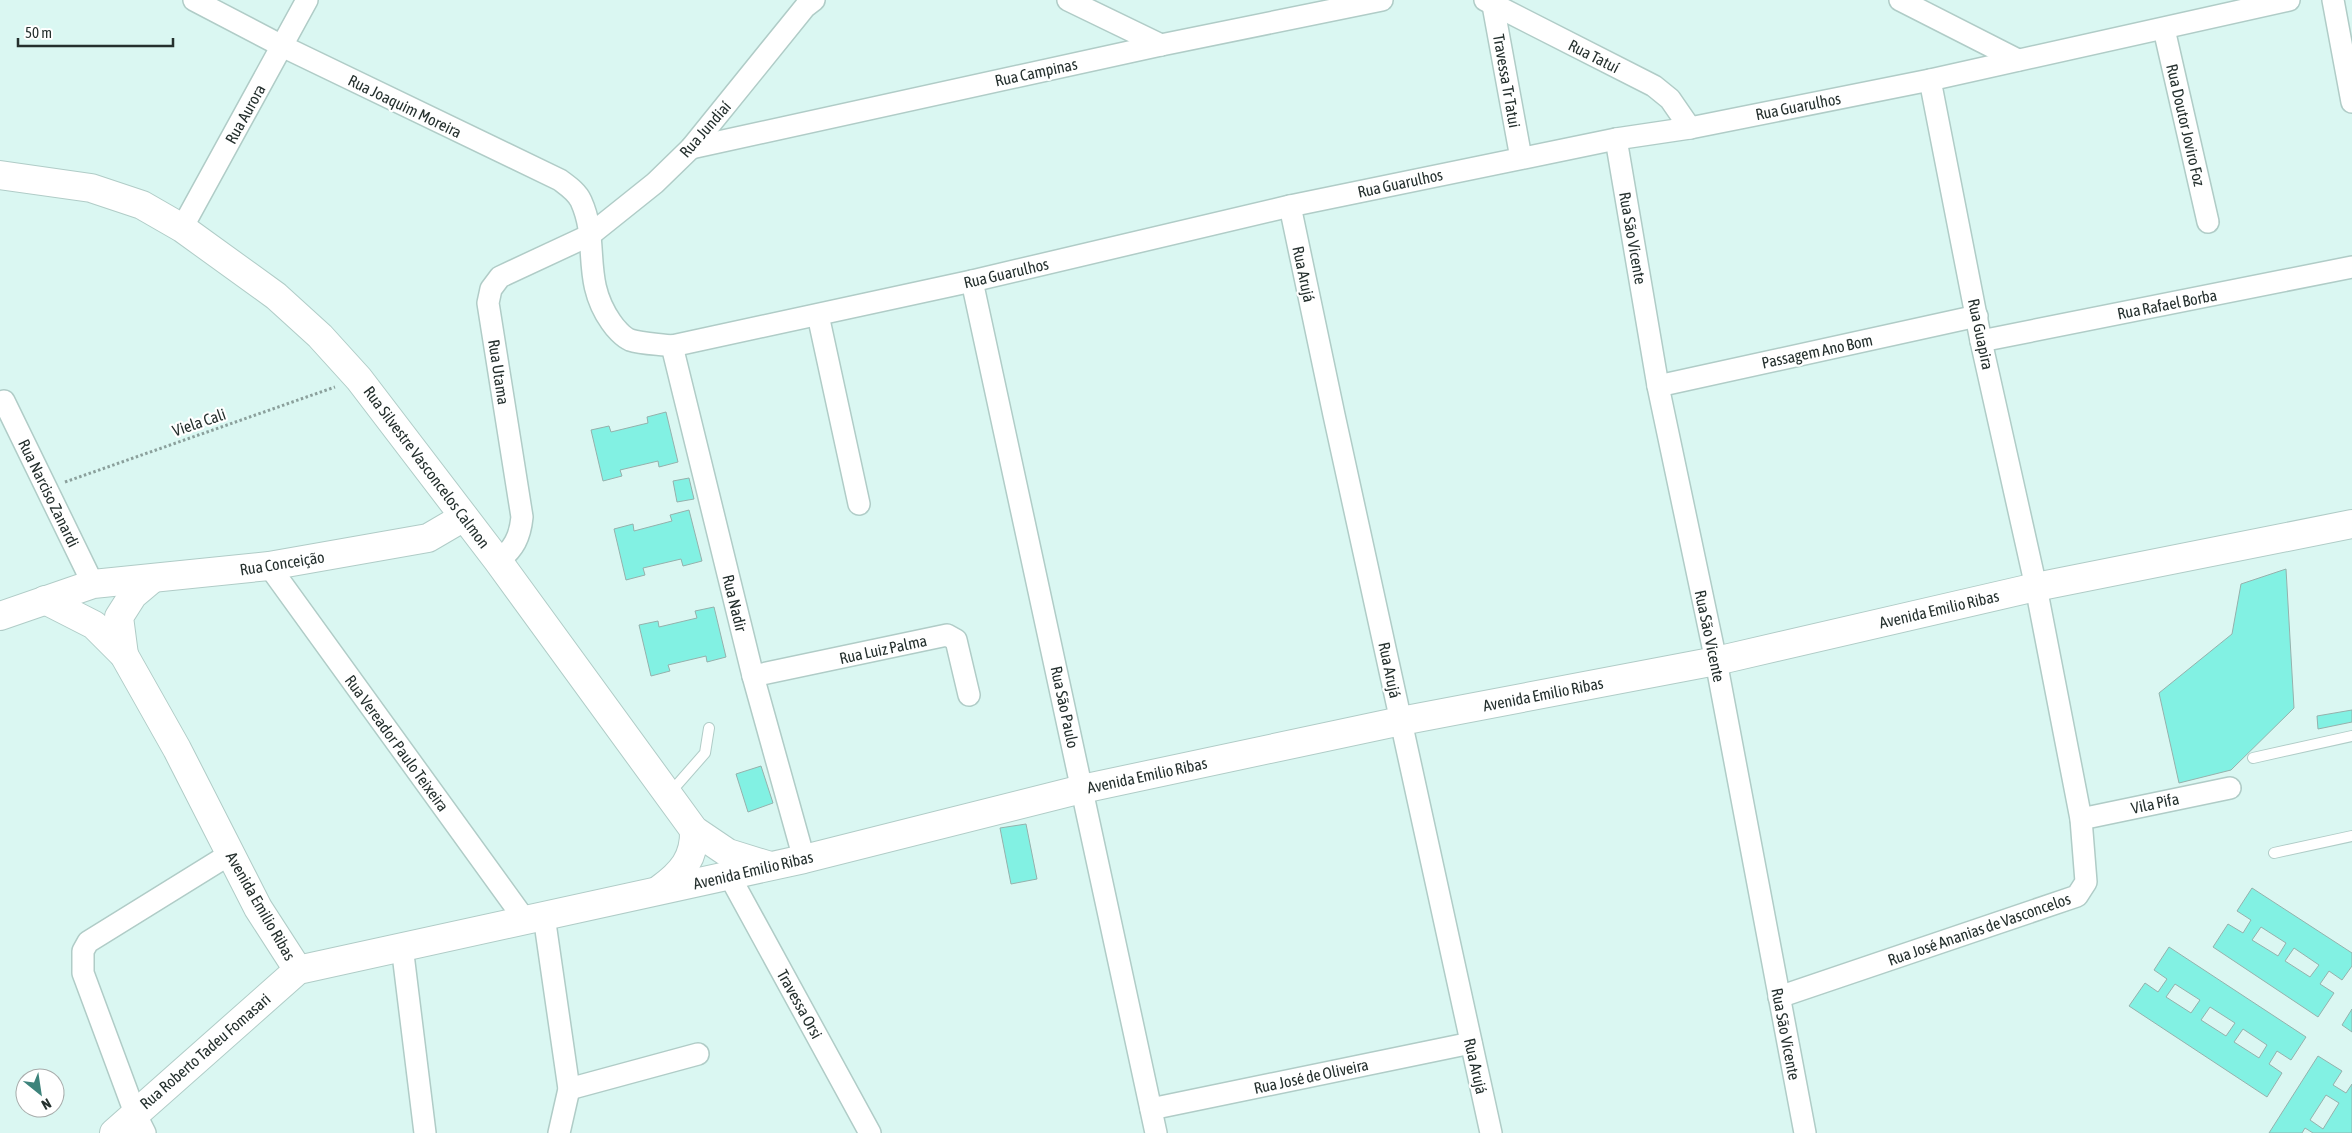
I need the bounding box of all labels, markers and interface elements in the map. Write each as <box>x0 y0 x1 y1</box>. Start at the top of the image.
scale bar <box>18 15 172 47</box>
text: 50 m <box>25 24 52 41</box>
street label: Travessa Tr Tatui <box>1490 33 1524 129</box>
street label: Rua Tatuí <box>1566 36 1623 77</box>
street label: Rua Campinas <box>993 54 1079 90</box>
street label: Rua Doutor Joviro Foz <box>2163 62 2209 188</box>
street label: Rua Joaquim Moreira <box>345 71 465 142</box>
street label: Rua Aurora <box>221 81 269 147</box>
street label: Rua Guarulhos <box>1754 89 1843 123</box>
street label: Rua Jundiaí <box>676 97 734 161</box>
street label: Rua Guarulhos <box>1356 165 1445 201</box>
street label: Rua São Vicente <box>1616 190 1650 286</box>
street label: Rua Arujá <box>1288 244 1319 304</box>
street label: Rua Guarulhos <box>962 254 1051 292</box>
street label: Rua Rafael Borba <box>2116 286 2218 322</box>
street label: Rua Guapira <box>1964 297 1997 371</box>
street label: Passagem Ano Bom <box>1760 330 1874 373</box>
street label: Rua Utama <box>485 338 513 406</box>
street label: Rua Silvestre Vasconcelos Calmon <box>360 383 494 551</box>
street label: Viela Cali <box>170 405 228 439</box>
street label: Rua Narciso Zanardi <box>15 436 83 550</box>
street label: Rua Conceição <box>238 547 326 580</box>
street label: Rua Nadir <box>719 573 751 634</box>
street label: Avenida Emilio Ribas <box>1877 586 2001 632</box>
street label: Rua São Vicente <box>1691 588 1729 684</box>
street label: Rua Luiz Palma <box>838 631 928 667</box>
street label: Rua Arujá <box>1374 640 1405 700</box>
street label: Rua São Paulo <box>1048 664 1082 750</box>
street label: Rua Vereador Paulo Teixeira <box>342 671 452 815</box>
street label: Avenida Emilio Ribas <box>1481 673 1605 714</box>
street label: Avenida Emilio Ribas <box>1085 753 1209 797</box>
street label: Vila Pifa <box>2129 789 2181 817</box>
street label: Avenida Emilio Ribas <box>691 847 815 893</box>
street label: Avenida Emilio Ribas <box>223 849 300 964</box>
street label: Rua José Ananias de Vasconcelos <box>1885 889 2073 969</box>
street label: Travessa Orsi <box>774 966 826 1042</box>
street label: Rua São Vicente <box>1768 986 1804 1082</box>
street label: Rua Roberto Tadeu Fomasari <box>136 990 274 1112</box>
street label: Rua Arujá <box>1460 1036 1491 1096</box>
street label: Rua José de Oliveira <box>1252 1055 1370 1097</box>
north arrow <box>15 1068 65 1118</box>
text: N <box>39 1095 54 1113</box>

